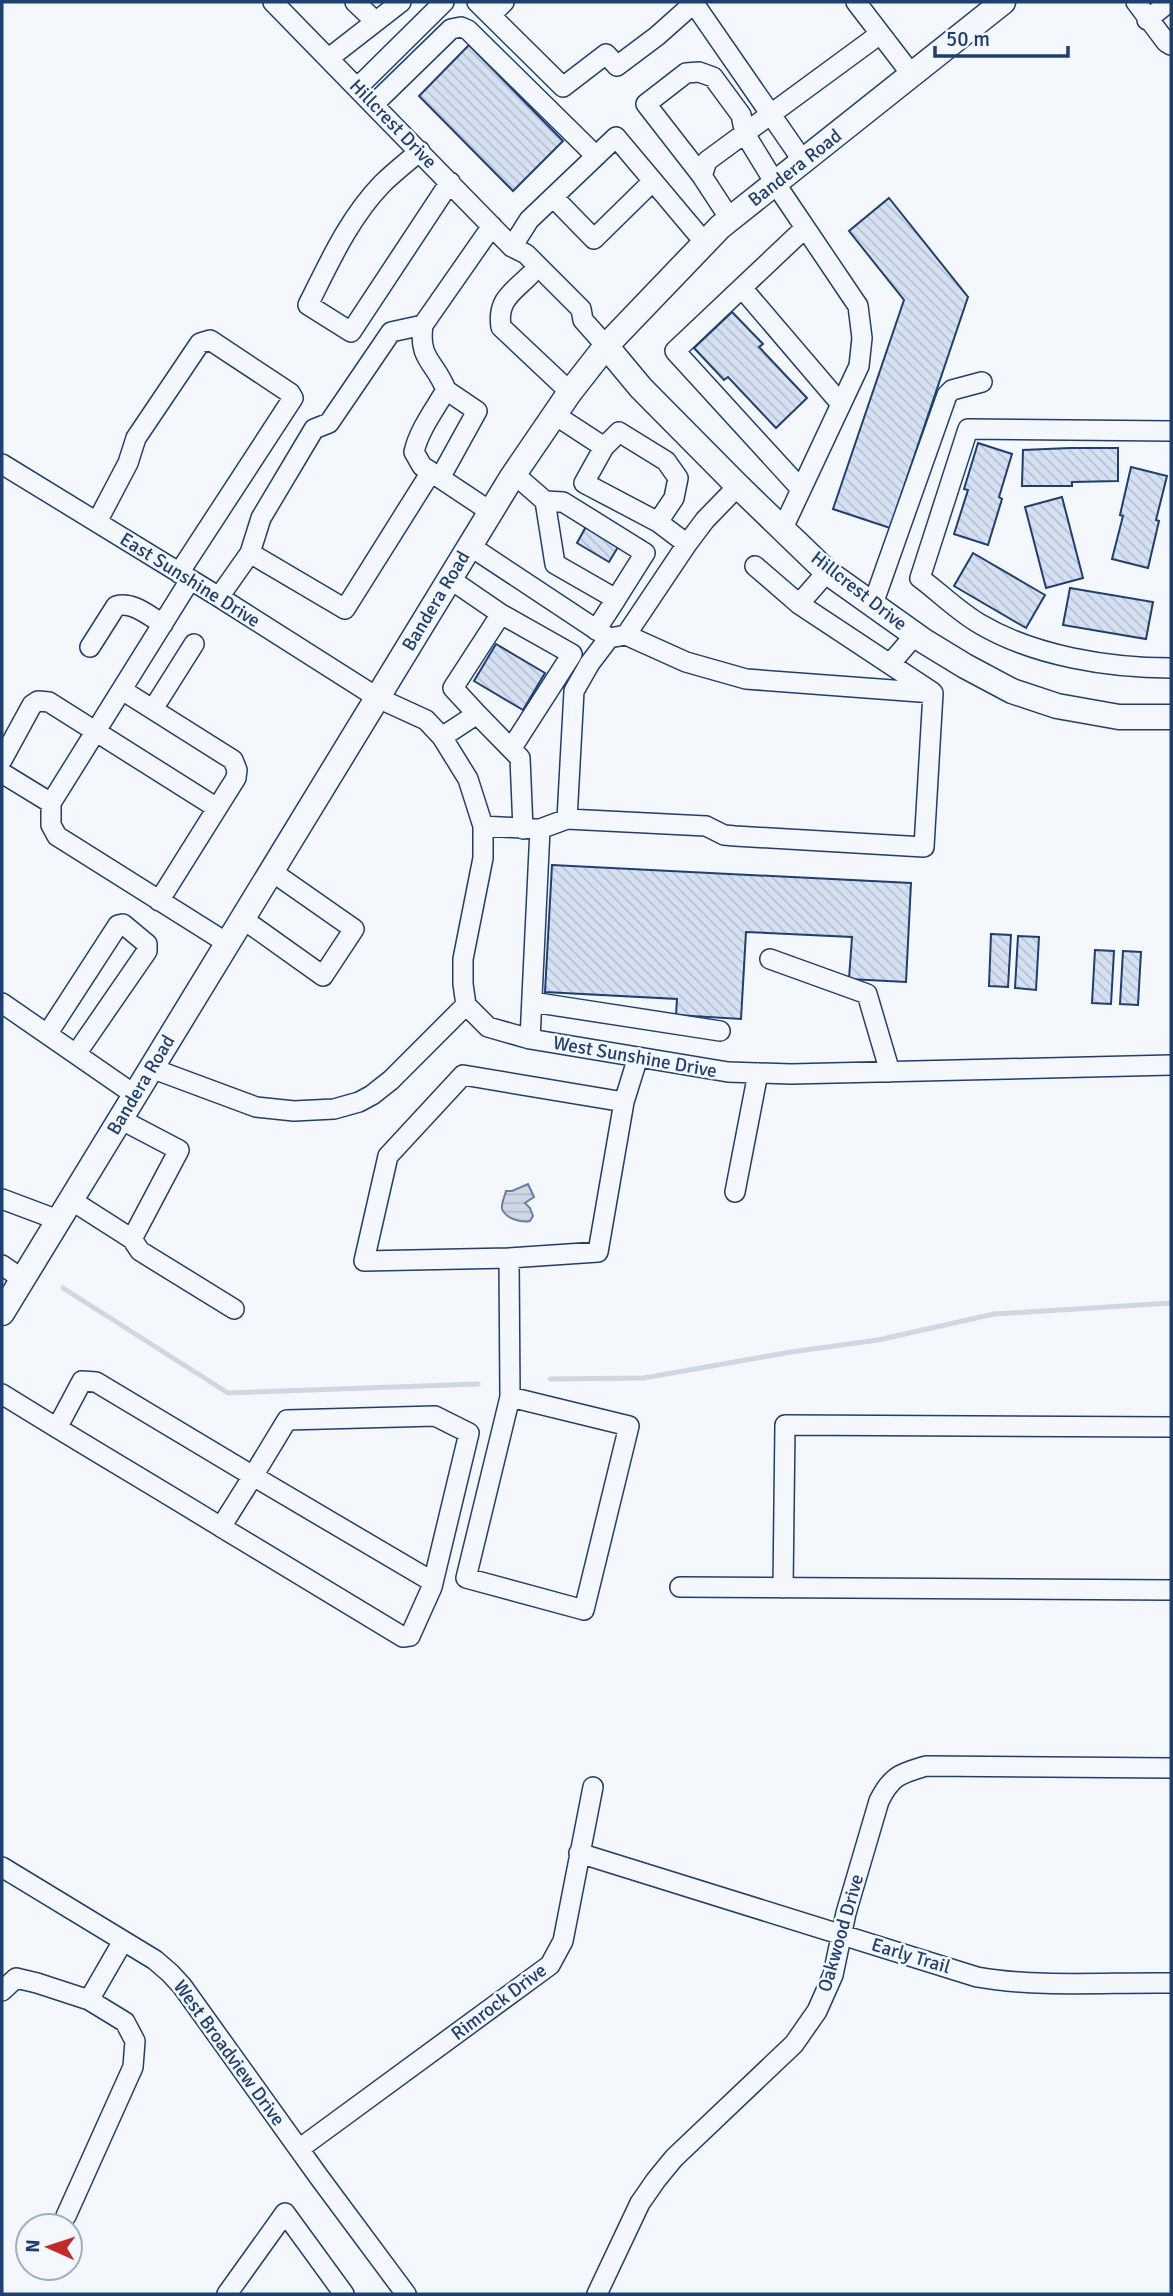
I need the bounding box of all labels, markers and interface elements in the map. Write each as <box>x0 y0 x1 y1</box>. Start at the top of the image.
scale bar <box>935 14 1068 58</box>
text: 50 m <box>946 26 990 52</box>
street label: Hillcrest Drive <box>344 74 442 174</box>
street label: Bandera Road <box>743 124 847 212</box>
street label: East Sunshine Drive <box>115 527 265 633</box>
street label: Hillcrest Drive <box>806 546 912 636</box>
street label: Bandera Road <box>397 547 475 655</box>
street label: Bandera Road <box>102 1031 180 1139</box>
street label: West Sunshine Drive <box>551 1031 719 1083</box>
street label: Oakwood Drive <box>813 1871 869 1995</box>
street label: Early Trail <box>869 1933 953 1979</box>
street label: Rimrock Drive <box>446 1958 552 2046</box>
street label: West Broadview Drive <box>168 1975 290 2131</box>
north arrow <box>14 2212 84 2282</box>
text: N <box>21 2239 45 2253</box>

